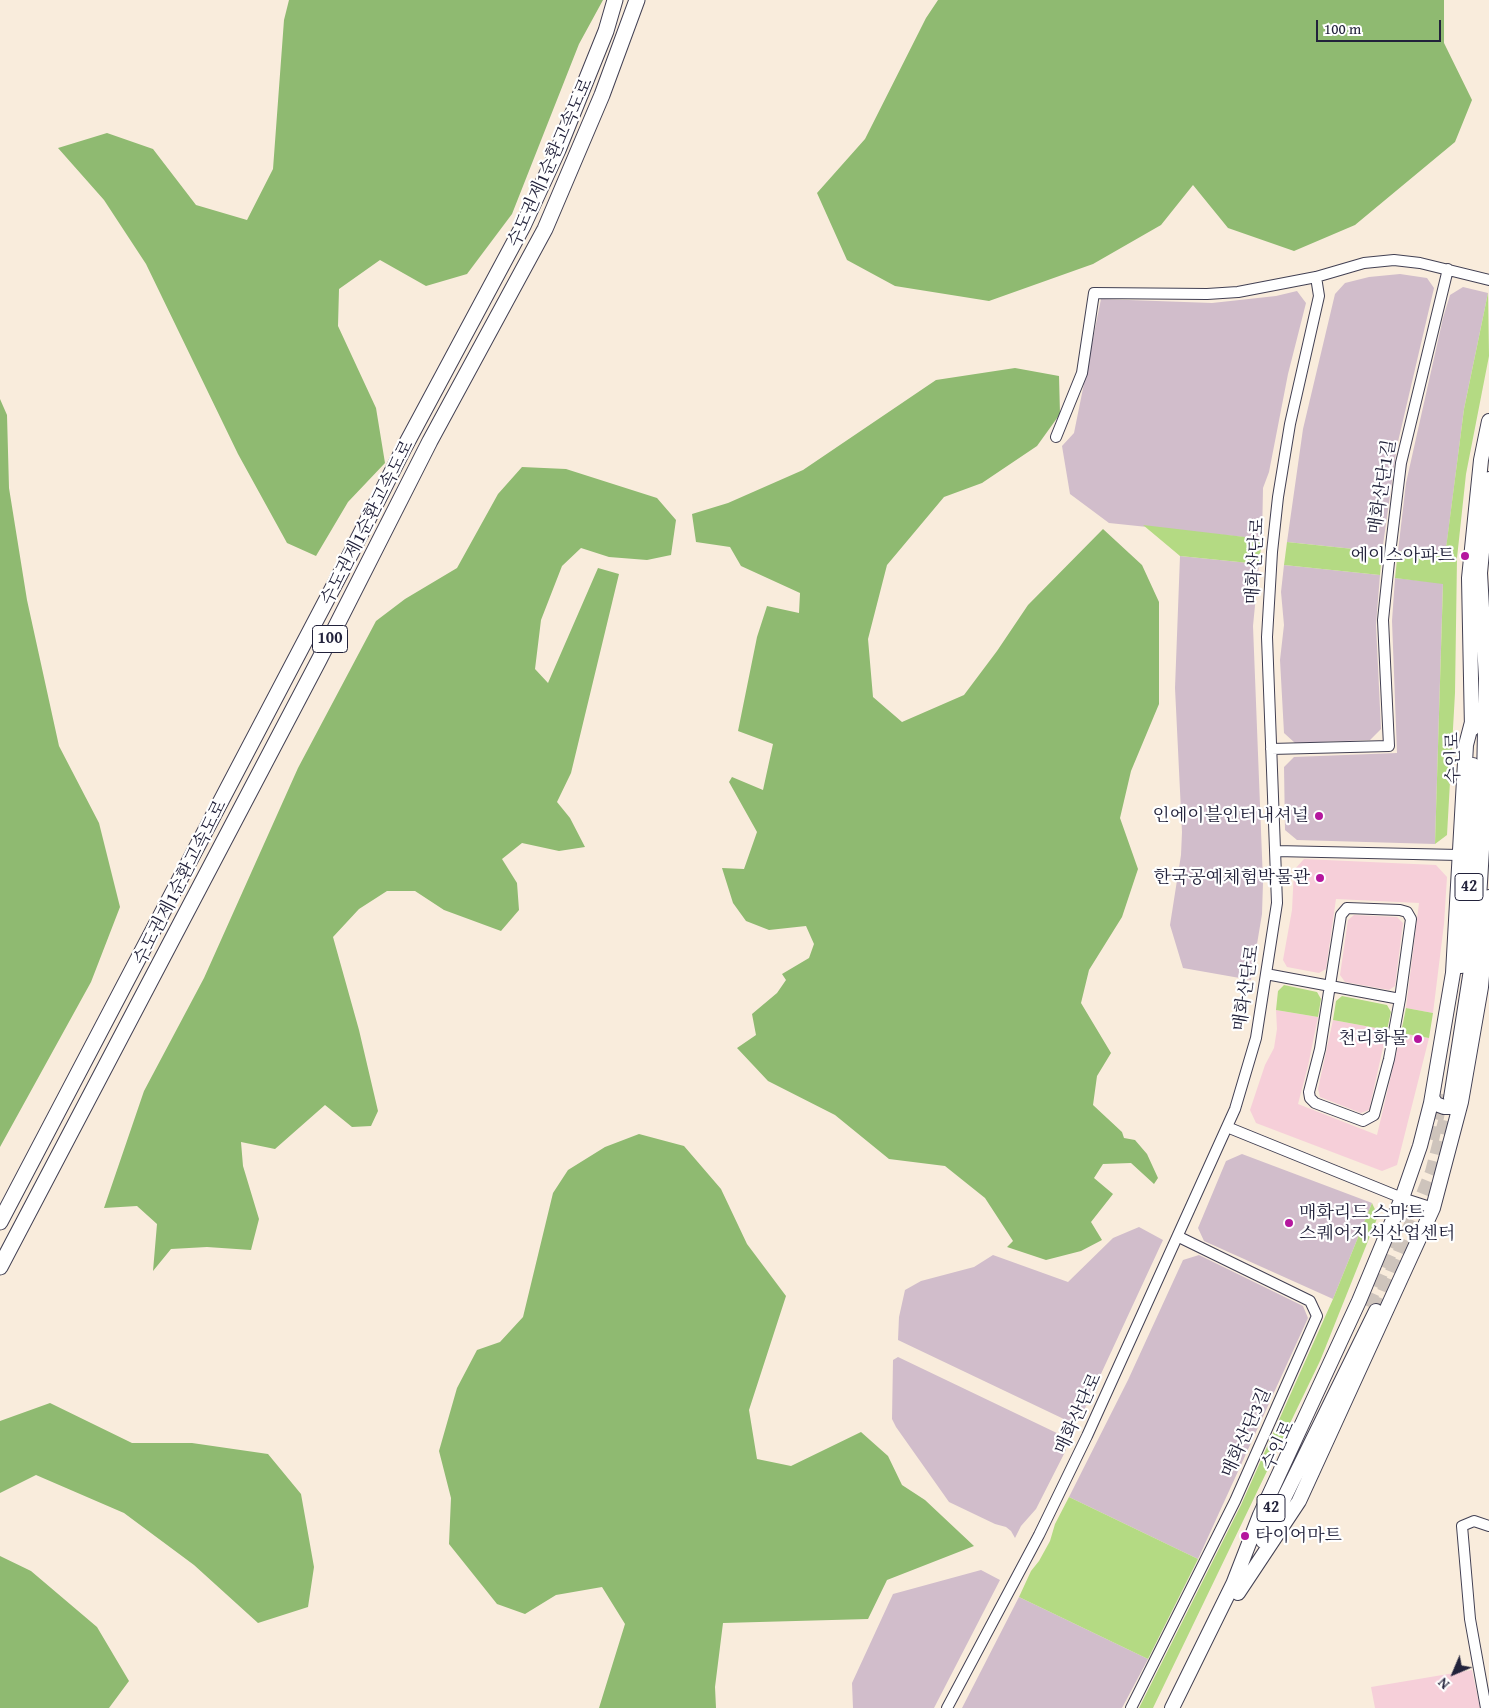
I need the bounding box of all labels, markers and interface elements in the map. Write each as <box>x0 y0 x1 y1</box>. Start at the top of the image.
scale bar <box>1319 10 1444 42</box>
text: 100 m <box>1324 18 1361 39</box>
street label: 수도권제1순환고속도로 <box>504 75 598 251</box>
street label: 수도권제1순환고속도로 <box>317 437 419 609</box>
street label: 매화산단1길 <box>1365 438 1401 536</box>
street label: 매화산단로 <box>1242 517 1270 605</box>
place label: 에이스아파트 <box>1351 545 1455 567</box>
marker: 에이스아파트 <box>1459 550 1471 562</box>
road number: 100 <box>312 626 348 652</box>
street label: 수인로 <box>1443 732 1465 784</box>
street label: 수도권제1순환고속도로 <box>130 797 232 969</box>
place label: 인에이블인터내셔널 <box>1153 805 1309 827</box>
marker: 인에이블인터내셔널 <box>1313 810 1325 822</box>
place label: 한국공예체험박물관 <box>1154 867 1310 889</box>
marker: 한국공예체험박물관 <box>1314 872 1326 884</box>
road number: 42 <box>1455 874 1483 900</box>
street label: 매화산단로 <box>1230 943 1264 1033</box>
place label: 천리화물 <box>1338 1028 1408 1050</box>
marker: 천리화물 <box>1412 1033 1424 1045</box>
place label: 매화리드 스마트 스퀘어지식산업센터 <box>1299 1202 1455 1244</box>
marker: 매화리드 스마트 스퀘어지식산업센터 <box>1283 1217 1295 1229</box>
street label: 매화산단로 <box>1051 1370 1107 1458</box>
street label: 매화산단3길 <box>1218 1385 1276 1481</box>
street label: 수인로 <box>1258 1418 1300 1474</box>
road number: 42 <box>1257 1495 1285 1522</box>
place label: 타이어마트 <box>1255 1525 1342 1547</box>
marker: 타이어마트 <box>1239 1530 1251 1542</box>
north arrow <box>1429 1648 1479 1698</box>
text: N <box>1433 1673 1454 1694</box>

